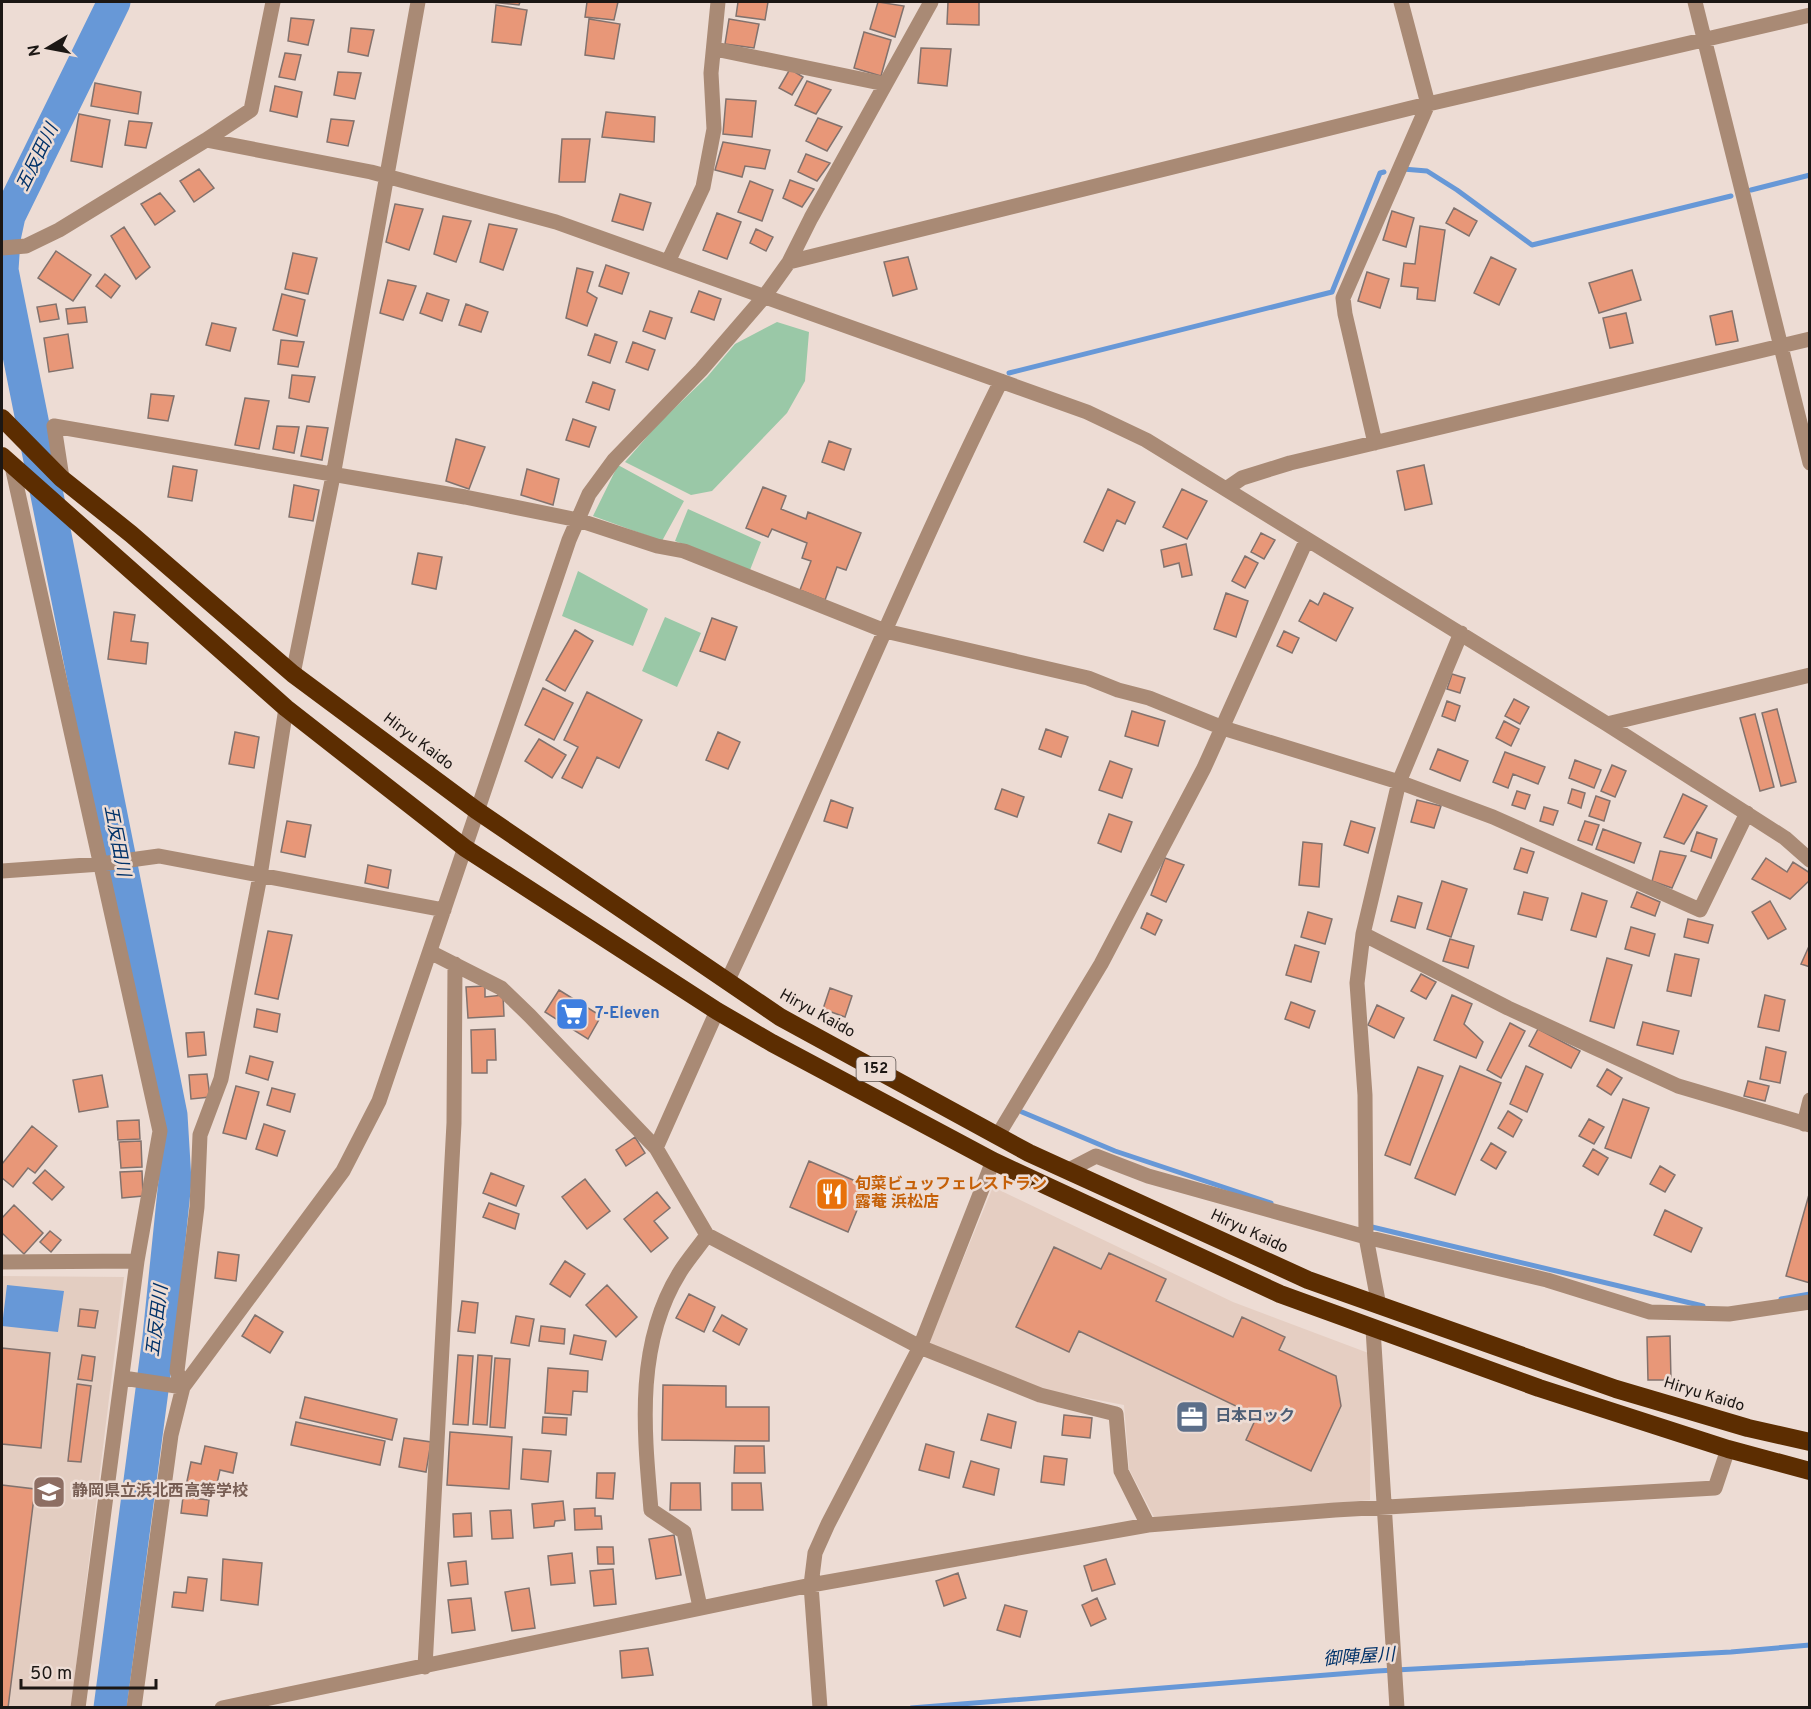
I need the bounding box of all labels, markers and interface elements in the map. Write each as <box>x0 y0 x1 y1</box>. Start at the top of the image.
north arrow <box>18 18 78 78</box>
text: N <box>24 43 46 58</box>
water label: 五反田川 <box>12 119 65 195</box>
street label: Hiryu Kaido <box>379 709 457 775</box>
water label: 五反田川 <box>98 803 135 880</box>
street label: Hiryu Kaido <box>776 985 858 1043</box>
supermarket icon: 7-Eleven <box>554 996 590 1032</box>
place label: 7-Eleven <box>595 1004 660 1024</box>
road number: 152 <box>856 1057 896 1081</box>
place label: 旬菜ビュッフェレストラン 露菴 浜松店 <box>855 1175 1047 1213</box>
restaurant icon: 旬菜ビュッフェレストラン 露菴 浜松店 <box>814 1176 850 1212</box>
street label: Hiryu Kaido <box>1207 1205 1291 1259</box>
water label: 五反田川 <box>142 1282 174 1358</box>
street label: Hiryu Kaido <box>1661 1373 1747 1417</box>
office icon: 日本ロック <box>1174 1399 1210 1435</box>
place label: 日本ロック <box>1215 1407 1295 1427</box>
school or university icon: 静岡県立浜北西高等学校 <box>31 1474 67 1510</box>
place label: 静岡県立浜北西高等学校 <box>72 1482 248 1502</box>
water label: 御陣屋川 <box>1322 1644 1398 1672</box>
scale bar <box>21 1652 156 1690</box>
text: 50 m <box>30 1663 72 1686</box>

